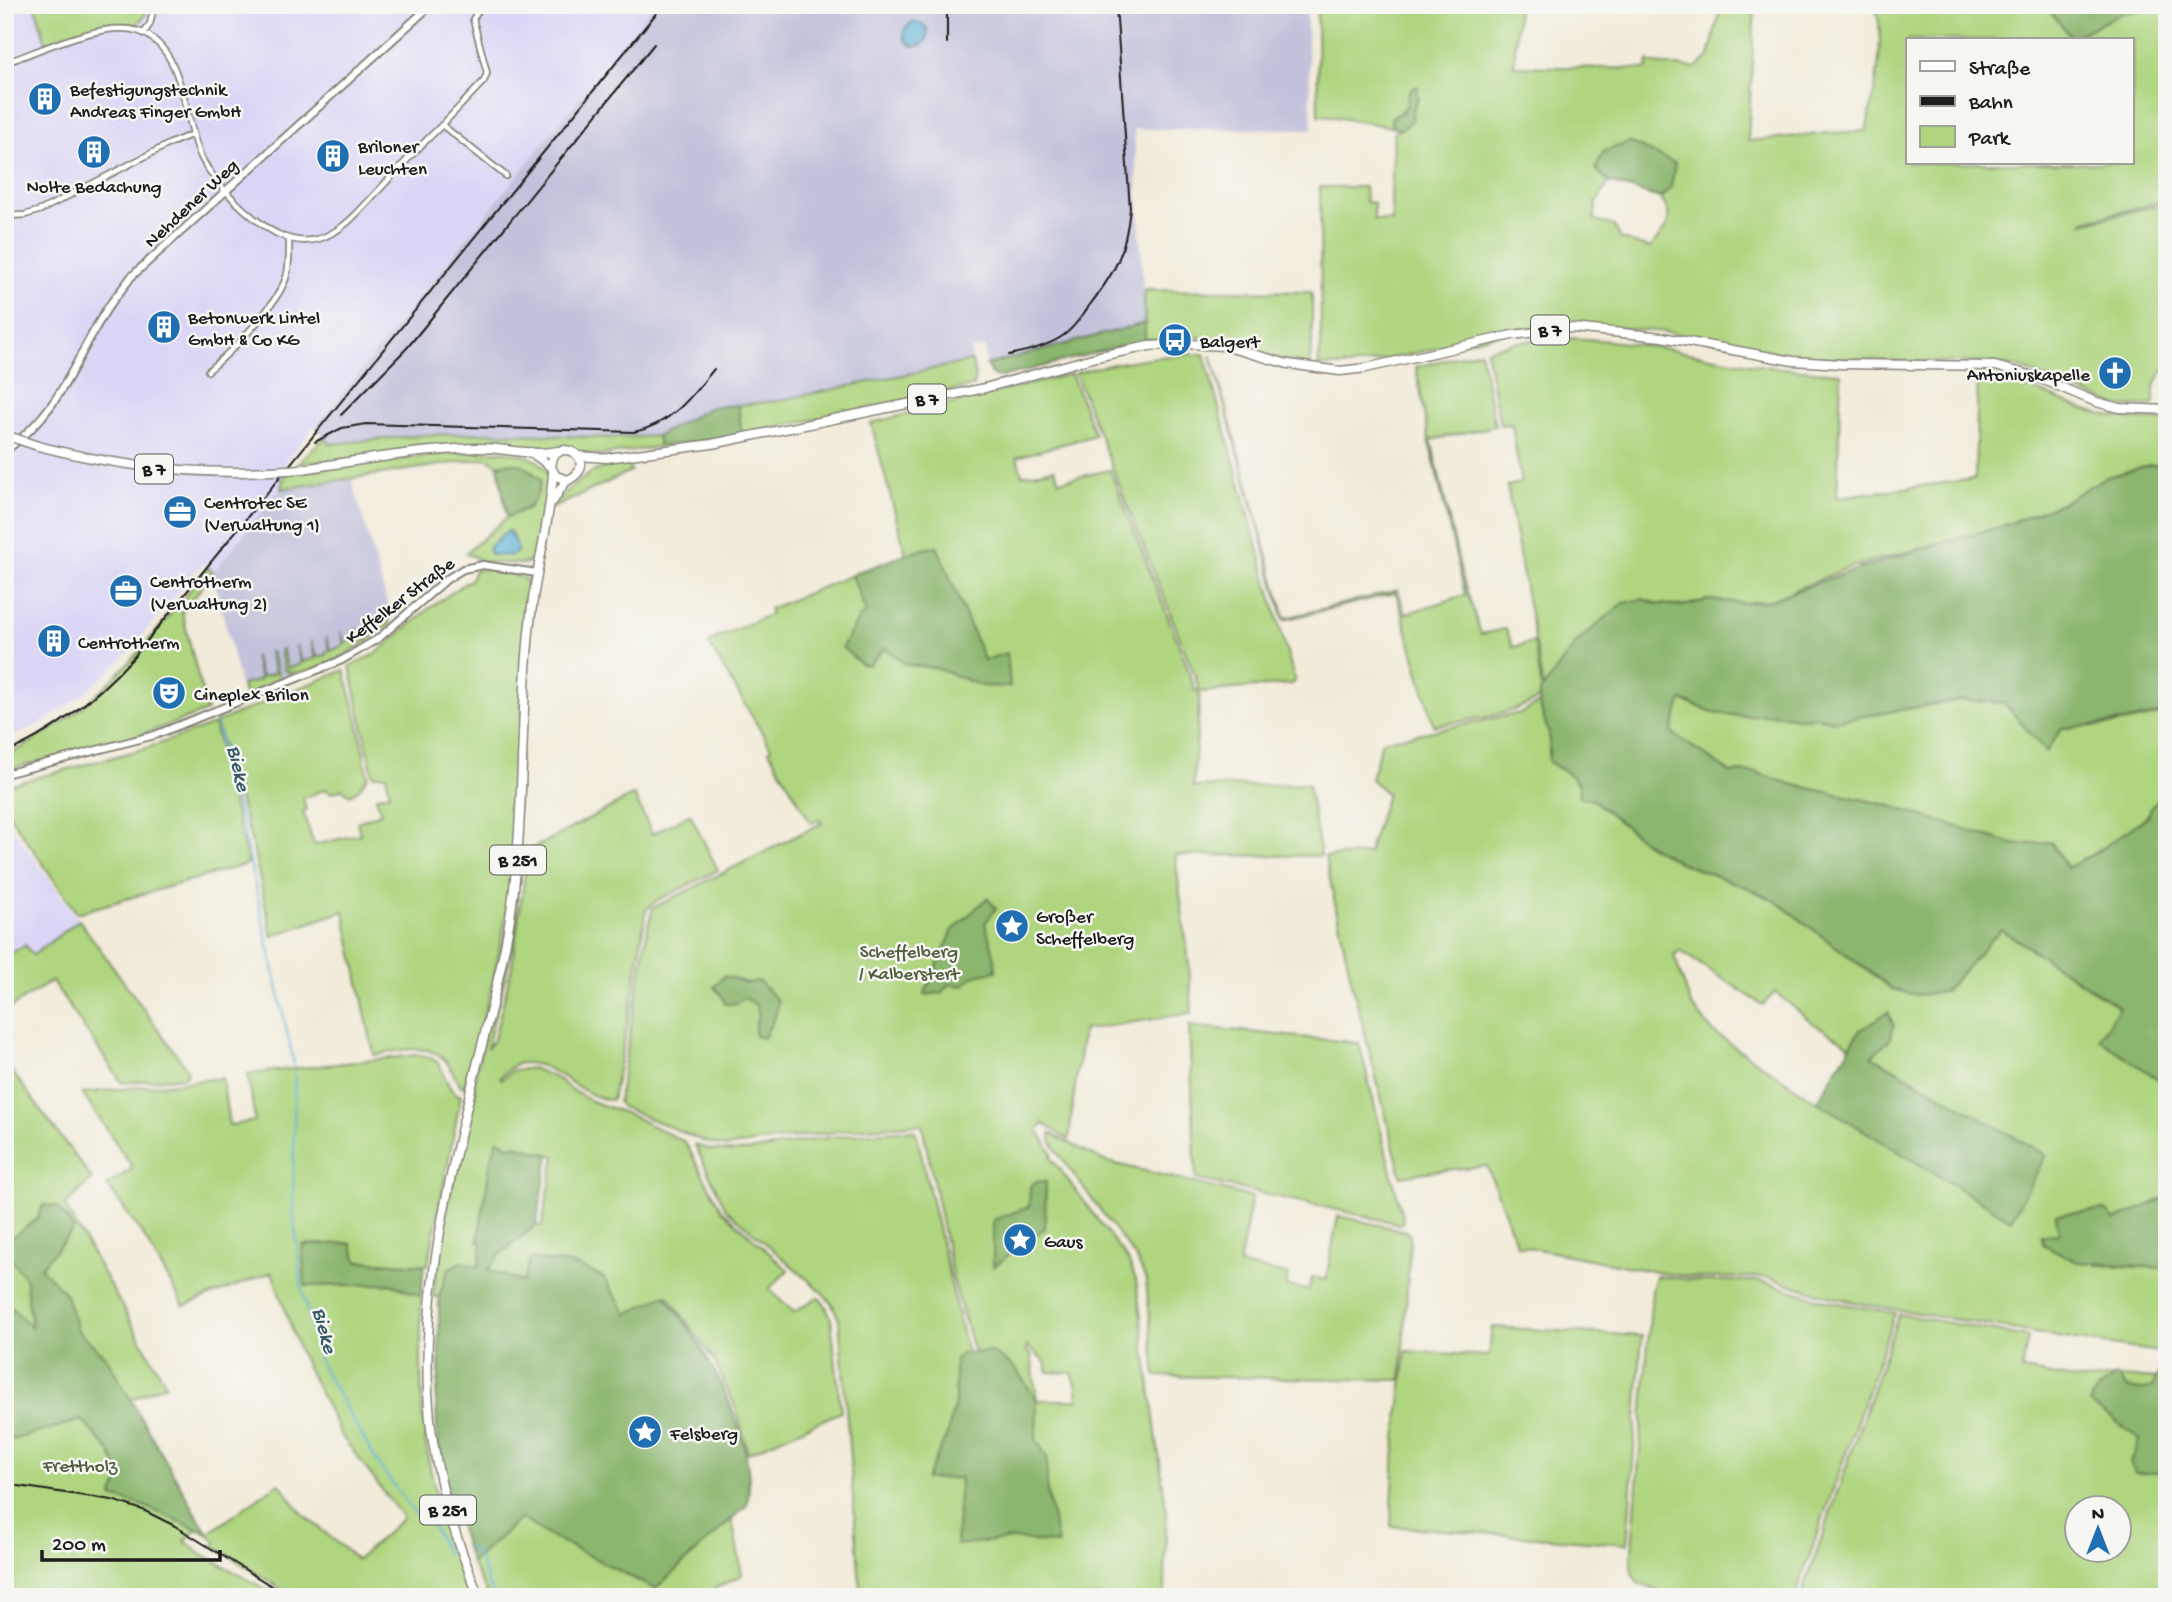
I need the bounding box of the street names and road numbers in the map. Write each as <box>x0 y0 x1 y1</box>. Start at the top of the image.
street label: Nehdener Weg <box>141 155 244 254</box>
road number: B 7 <box>1531 316 1569 344</box>
road number: B 7 <box>908 384 946 414</box>
road number: B 7 <box>135 454 173 484</box>
street label: Keffelker Straße <box>342 553 460 650</box>
road number: B 251 <box>490 846 546 874</box>
road number: B 251 <box>420 1496 476 1525</box>

